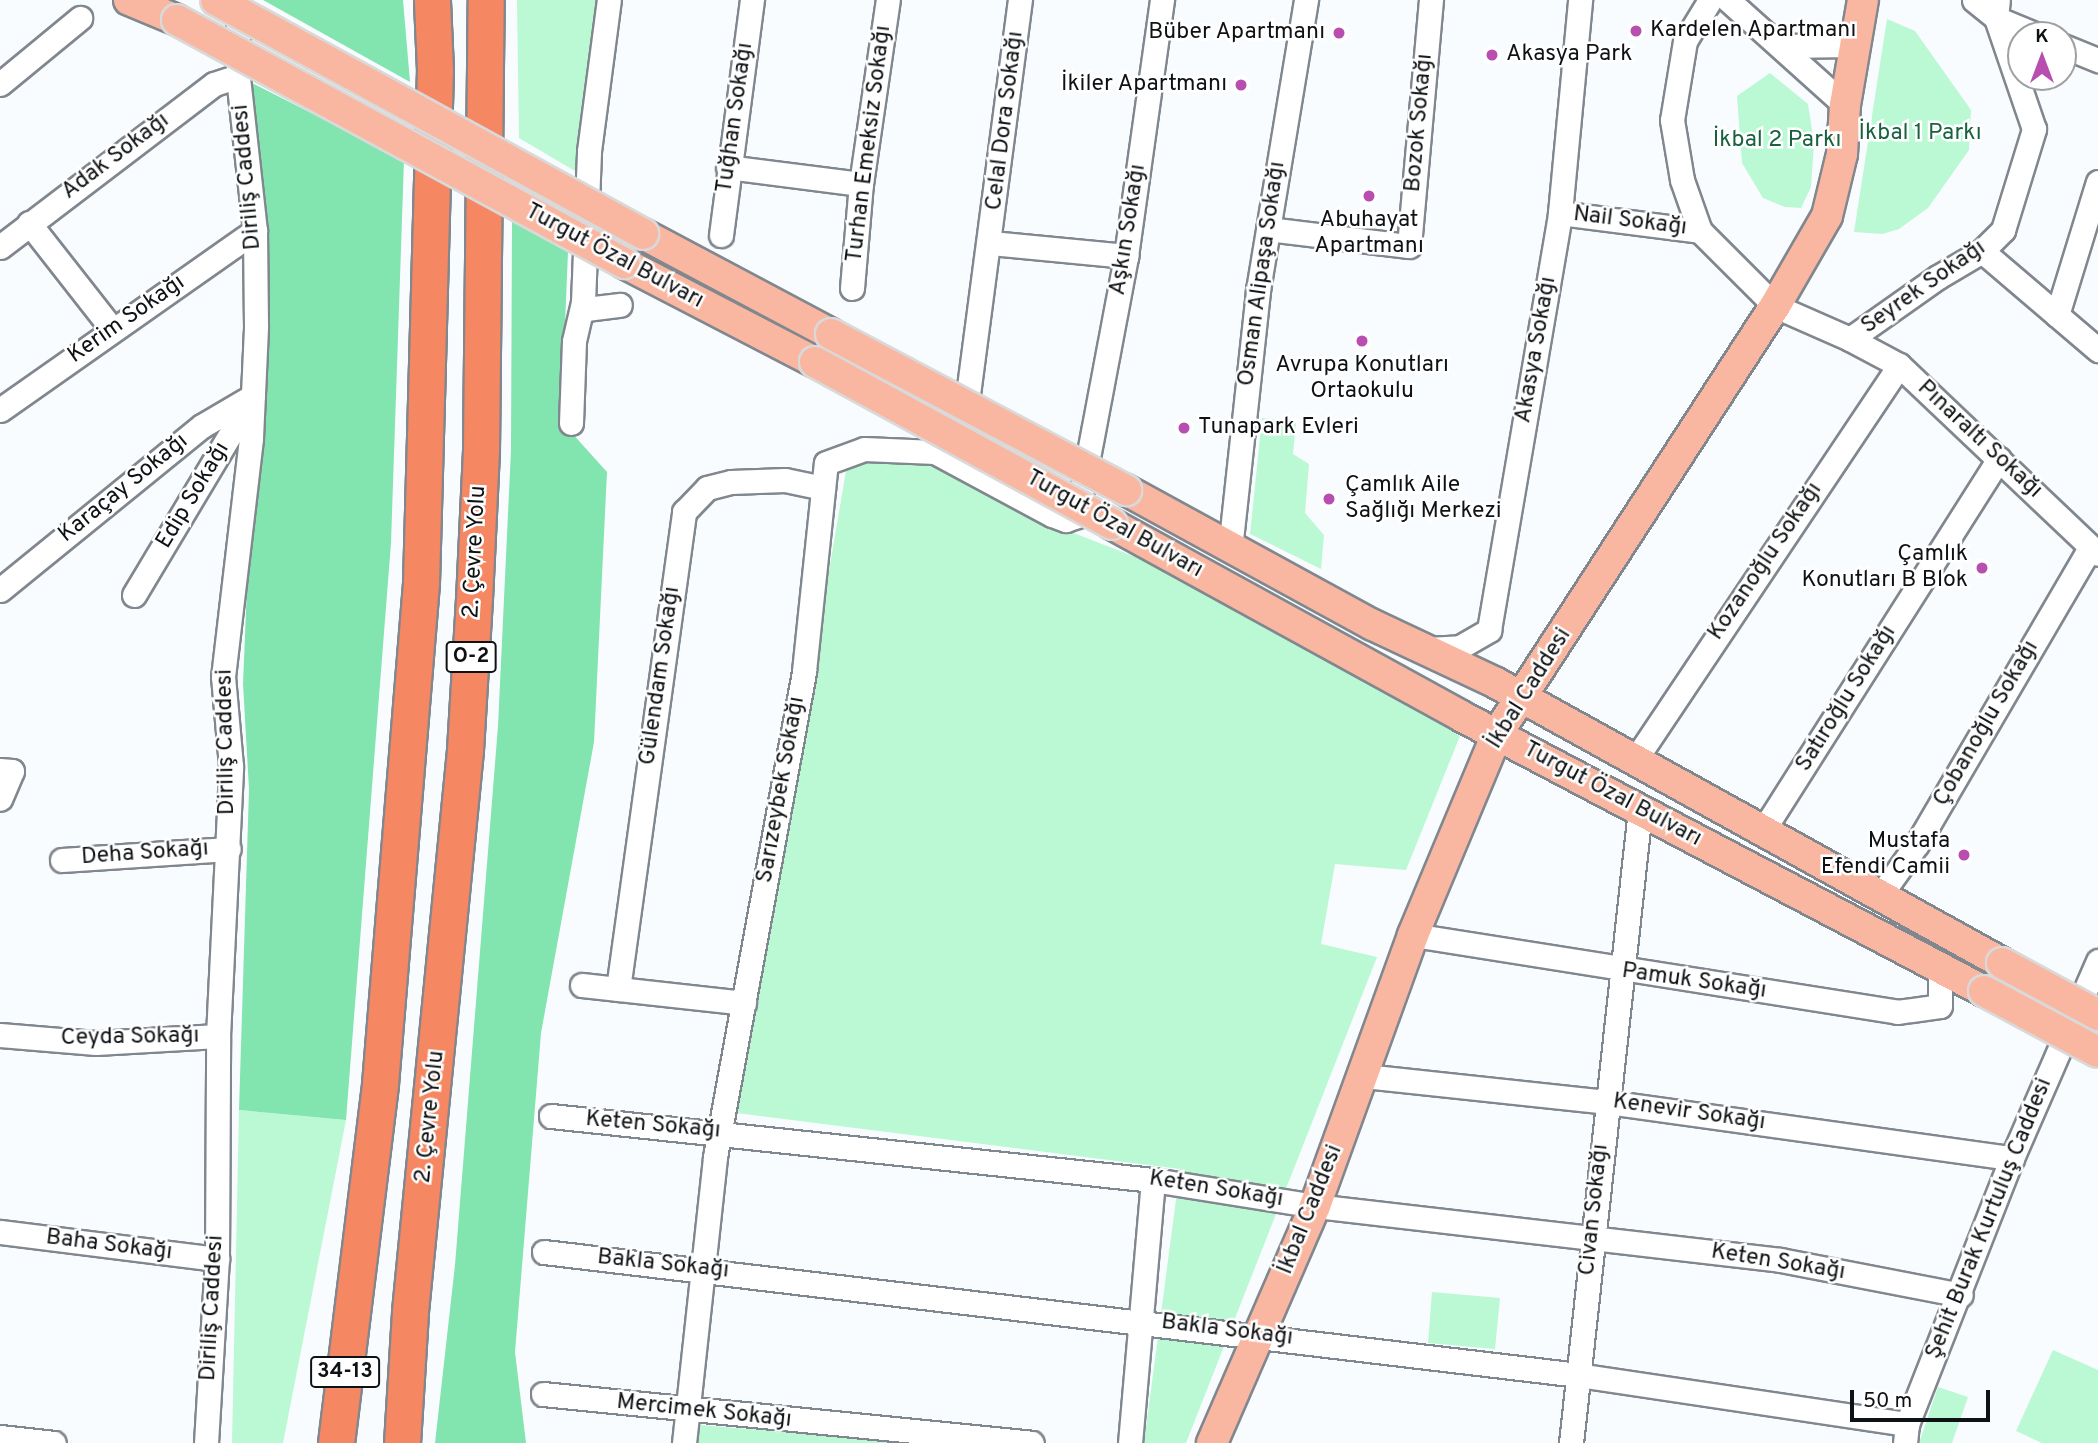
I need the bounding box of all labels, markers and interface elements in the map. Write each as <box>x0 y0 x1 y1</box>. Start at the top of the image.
place label: Kardelen Apartmanı <box>1650 17 1857 45</box>
place label: Büber Apartmanı <box>1147 19 1325 47</box>
north arrow <box>2007 21 2077 91</box>
marker: Kardelen Apartmanı <box>1628 23 1644 39</box>
street label: Turhan Emeksiz Sokağı <box>842 24 898 264</box>
marker: Büber Apartmanı <box>1331 25 1347 41</box>
text: K <box>2035 25 2049 49</box>
street label: Celal Dora Sokağı <box>981 30 1031 212</box>
street label: Tuğhan Sokağı <box>712 41 760 195</box>
place label: Akasya Park <box>1506 41 1632 69</box>
marker: Akasya Park <box>1484 47 1500 63</box>
street label: Bozok Sokağı <box>1400 53 1440 193</box>
place label: İkiler Apartmanı <box>1060 71 1227 99</box>
marker: İkiler Apartmanı <box>1233 77 1249 93</box>
street label: Diriliş Caddesi <box>228 103 268 251</box>
street label: Adak Sokağı <box>57 108 175 206</box>
park label: İkbal 1 Parkı <box>1859 120 1981 148</box>
park label: İkbal 2 Parkı <box>1713 127 1841 155</box>
street label: Osman Alipaşa Sokağı <box>1234 159 1292 389</box>
street label: Aşkın Sokağı <box>1105 163 1153 297</box>
marker: Abuhayat Apartmanı <box>1361 188 1377 204</box>
street label: Turgut Özal Bulvarı <box>520 198 708 316</box>
street label: Nail Sokağı <box>1572 201 1688 243</box>
place label: Abuhayat Apartmanı <box>1314 207 1424 261</box>
street label: Seyrek Sokağı <box>1857 235 1991 341</box>
street label: Kerim Sokağı <box>63 270 191 370</box>
street label: Akasya Sokağı <box>1511 275 1563 425</box>
marker: Avrupa Konutları Ortaokulu <box>1354 333 1370 349</box>
place label: Avrupa Konutları Ortaokulu <box>1275 352 1449 406</box>
street label: Pınaraltı Sokağı <box>1911 375 2047 505</box>
place label: Tunapark Evleri <box>1198 414 1359 442</box>
marker: Tunapark Evleri <box>1176 420 1192 436</box>
street label: Karaçay Sokağı <box>54 428 194 550</box>
street label: Edip Sokağı <box>151 438 237 554</box>
street label: Turgut Özal Bulvarı <box>1021 465 1207 585</box>
place label: Çamlık Aile Sağlığı Merkezi <box>1345 472 1502 526</box>
street label: Kozanoğlu Sokağı <box>1703 478 1829 646</box>
street label: 2. Çevre Yolu <box>459 484 493 620</box>
marker: Çamlık Aile Sağlığı Merkezi <box>1319 489 1339 509</box>
place label: Çamlık Konutları B Blok <box>1801 541 1968 595</box>
marker: Çamlık Konutları B Blok <box>1974 560 1990 576</box>
street label: Gülendam Sokağı <box>635 585 687 767</box>
street label: Satıroğlu Sokağı <box>1791 621 1903 777</box>
street label: İkbal Caddesi <box>1482 623 1578 755</box>
street label: Çobanoğlu Sokağı <box>1928 636 2046 812</box>
road number: O-2 <box>445 640 497 674</box>
street label: Diriliş Caddesi <box>212 669 242 815</box>
street label: Sarızeybek Sokağı <box>752 695 812 885</box>
street label: Turgut Özal Bulvarı <box>1518 736 1706 854</box>
place label: Mustafa Efendi Camii <box>1821 828 1950 882</box>
street label: Deha Sokağı <box>80 836 210 872</box>
marker: Mustafa Efendi Camii <box>1956 847 1972 863</box>
street label: Pamuk Sokağı <box>1620 958 1768 1006</box>
street label: Ceyda Sokağı <box>60 1023 200 1053</box>
street label: 2. Çevre Yolu <box>410 1049 452 1185</box>
street label: Şehit Burak Kurtuluş Caddesi <box>1921 1074 2059 1364</box>
street label: Kenevir Sokağı <box>1611 1089 1767 1137</box>
street label: Keten Sokağı <box>584 1106 722 1146</box>
street label: İkbal Caddesi <box>1272 1141 1350 1279</box>
street label: Civan Sokağı <box>1574 1143 1616 1277</box>
street label: Keten Sokağı <box>1147 1166 1285 1214</box>
street label: Baha Sokağı <box>44 1225 174 1267</box>
street label: Diriliş Caddesi <box>195 1234 231 1382</box>
street label: Keten Sokağı <box>1709 1239 1847 1287</box>
street label: Bakla Sokağı <box>596 1244 730 1286</box>
street label: Bakla Sokağı <box>1160 1309 1294 1353</box>
road number: 34-13 <box>310 1354 380 1390</box>
scale bar <box>1853 1376 1993 1420</box>
text: 50 m <box>1863 1388 1912 1415</box>
street label: Mercimek Sokağı <box>615 1389 793 1435</box>

